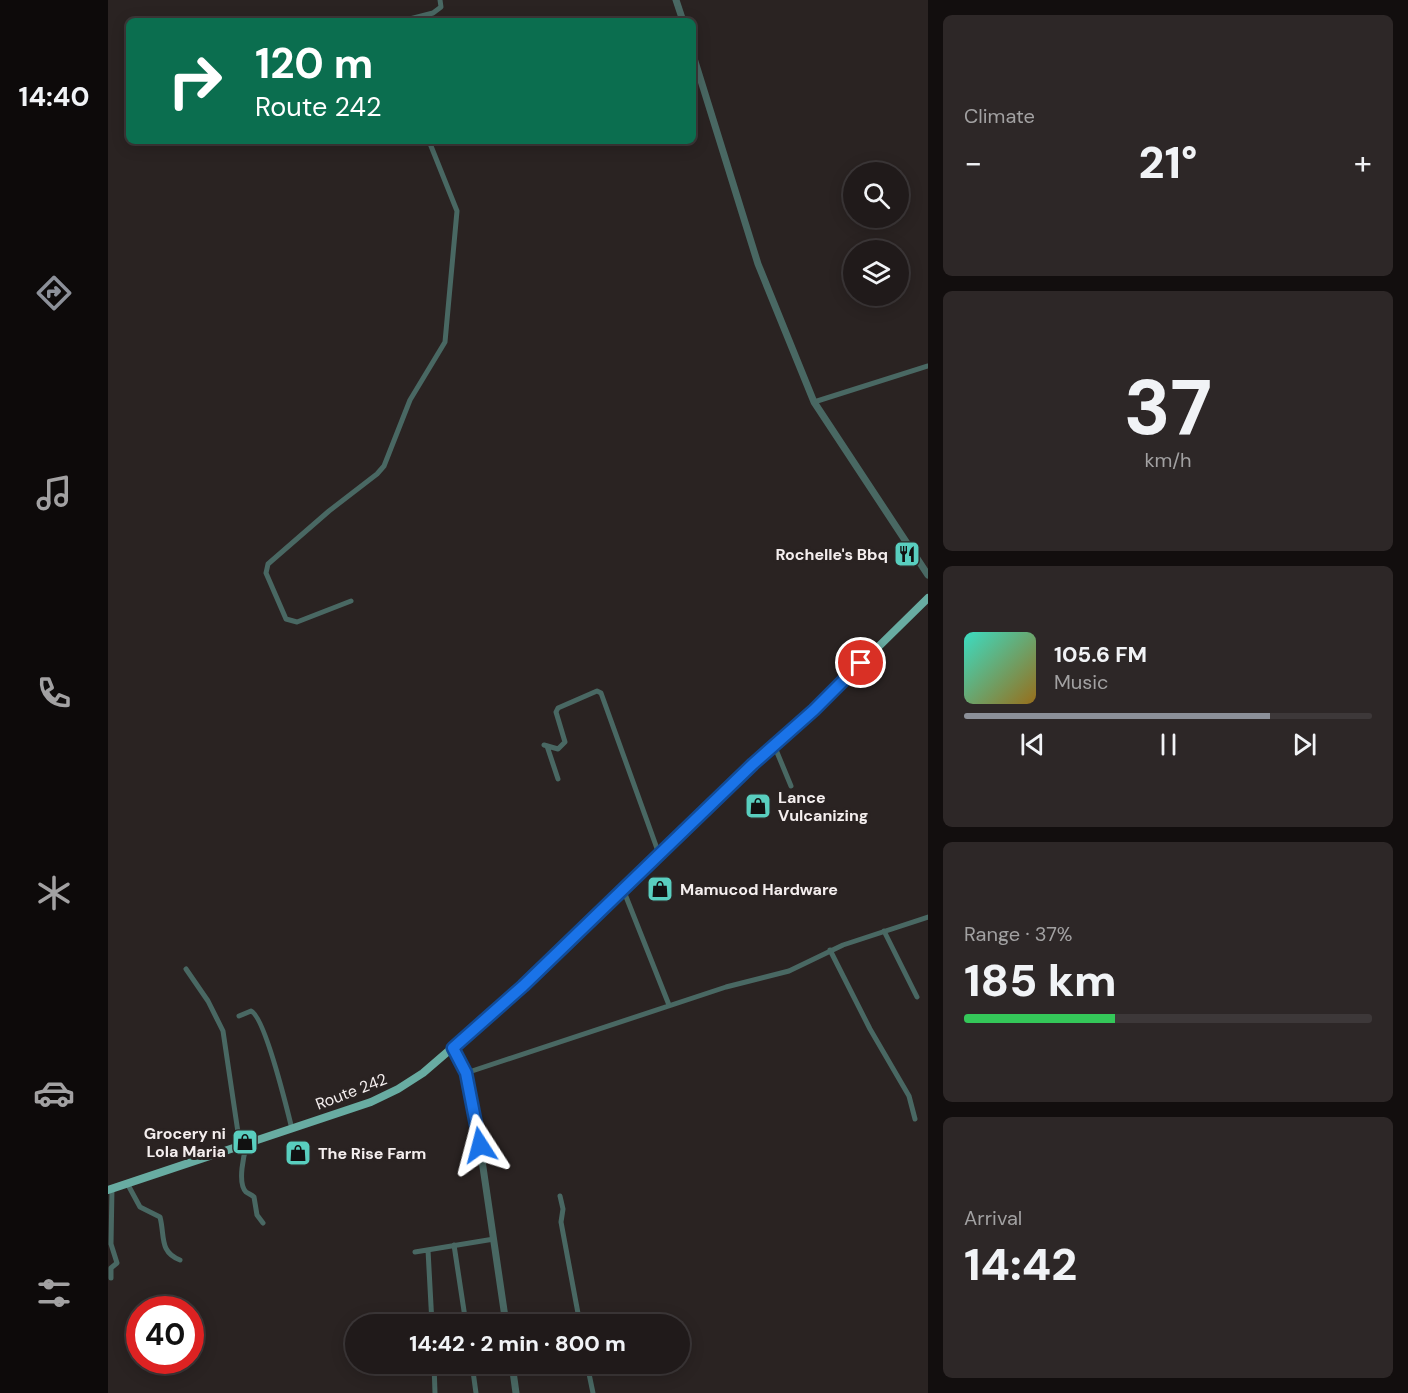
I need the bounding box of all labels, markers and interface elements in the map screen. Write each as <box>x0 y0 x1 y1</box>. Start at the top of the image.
text: 120 m <box>255 36 373 91</box>
icon: right <box>156 42 234 120</box>
text: 14:40 <box>19 79 89 114</box>
text: Route 242 <box>255 89 381 124</box>
text: Climate <box>964 103 1035 129</box>
text: 21° <box>1138 133 1198 192</box>
text: − <box>964 141 982 184</box>
text: + <box>1354 141 1372 184</box>
map controls <box>843 162 909 306</box>
button: search <box>843 162 909 228</box>
button: layers <box>843 240 909 306</box>
icon: directions <box>33 272 75 314</box>
text: 37 <box>1124 357 1212 458</box>
text: km/h <box>1144 447 1192 473</box>
icon: music <box>33 472 75 514</box>
restaurant icon: Rochelle's Bbq <box>892 539 922 569</box>
place label: Rochelle's Bbq <box>775 544 888 565</box>
pin <box>835 637 886 688</box>
text: 105.6 FM <box>1054 640 1147 669</box>
icon: arrive <box>844 646 877 679</box>
text: Music <box>1054 669 1109 695</box>
icon: phone <box>33 672 75 714</box>
icon: previous <box>1016 728 1049 761</box>
icon: pause <box>1152 728 1185 761</box>
icon: next <box>1288 728 1321 761</box>
place label: Lance Vulcanizing <box>778 787 868 826</box>
shop icon: Lance Vulcanizing <box>743 791 773 821</box>
icon: climate <box>33 872 75 914</box>
shop icon: Mamucod Hardware <box>645 874 675 904</box>
place label: Mamucod Hardware <box>680 879 838 900</box>
text: Range · 37% <box>964 921 1073 947</box>
text: 185 km <box>964 951 1117 1010</box>
street label: Route 242 <box>312 1068 390 1115</box>
icon: car <box>33 1072 75 1114</box>
position arrow <box>448 1113 512 1177</box>
place label: Grocery ni Lola Maria <box>144 1123 226 1162</box>
shop icon: Grocery ni Lola Maria <box>230 1127 260 1157</box>
shop icon: The Rise Farm <box>283 1138 313 1168</box>
place label: The Rise Farm <box>318 1143 426 1164</box>
text: Arrival <box>964 1205 1022 1231</box>
text: 14:42 <box>964 1235 1077 1294</box>
icon: filters <box>33 1272 75 1314</box>
speed limit sign: 40 <box>126 1296 204 1374</box>
text: 14:42 · 2 min · 800 m <box>409 1329 626 1358</box>

